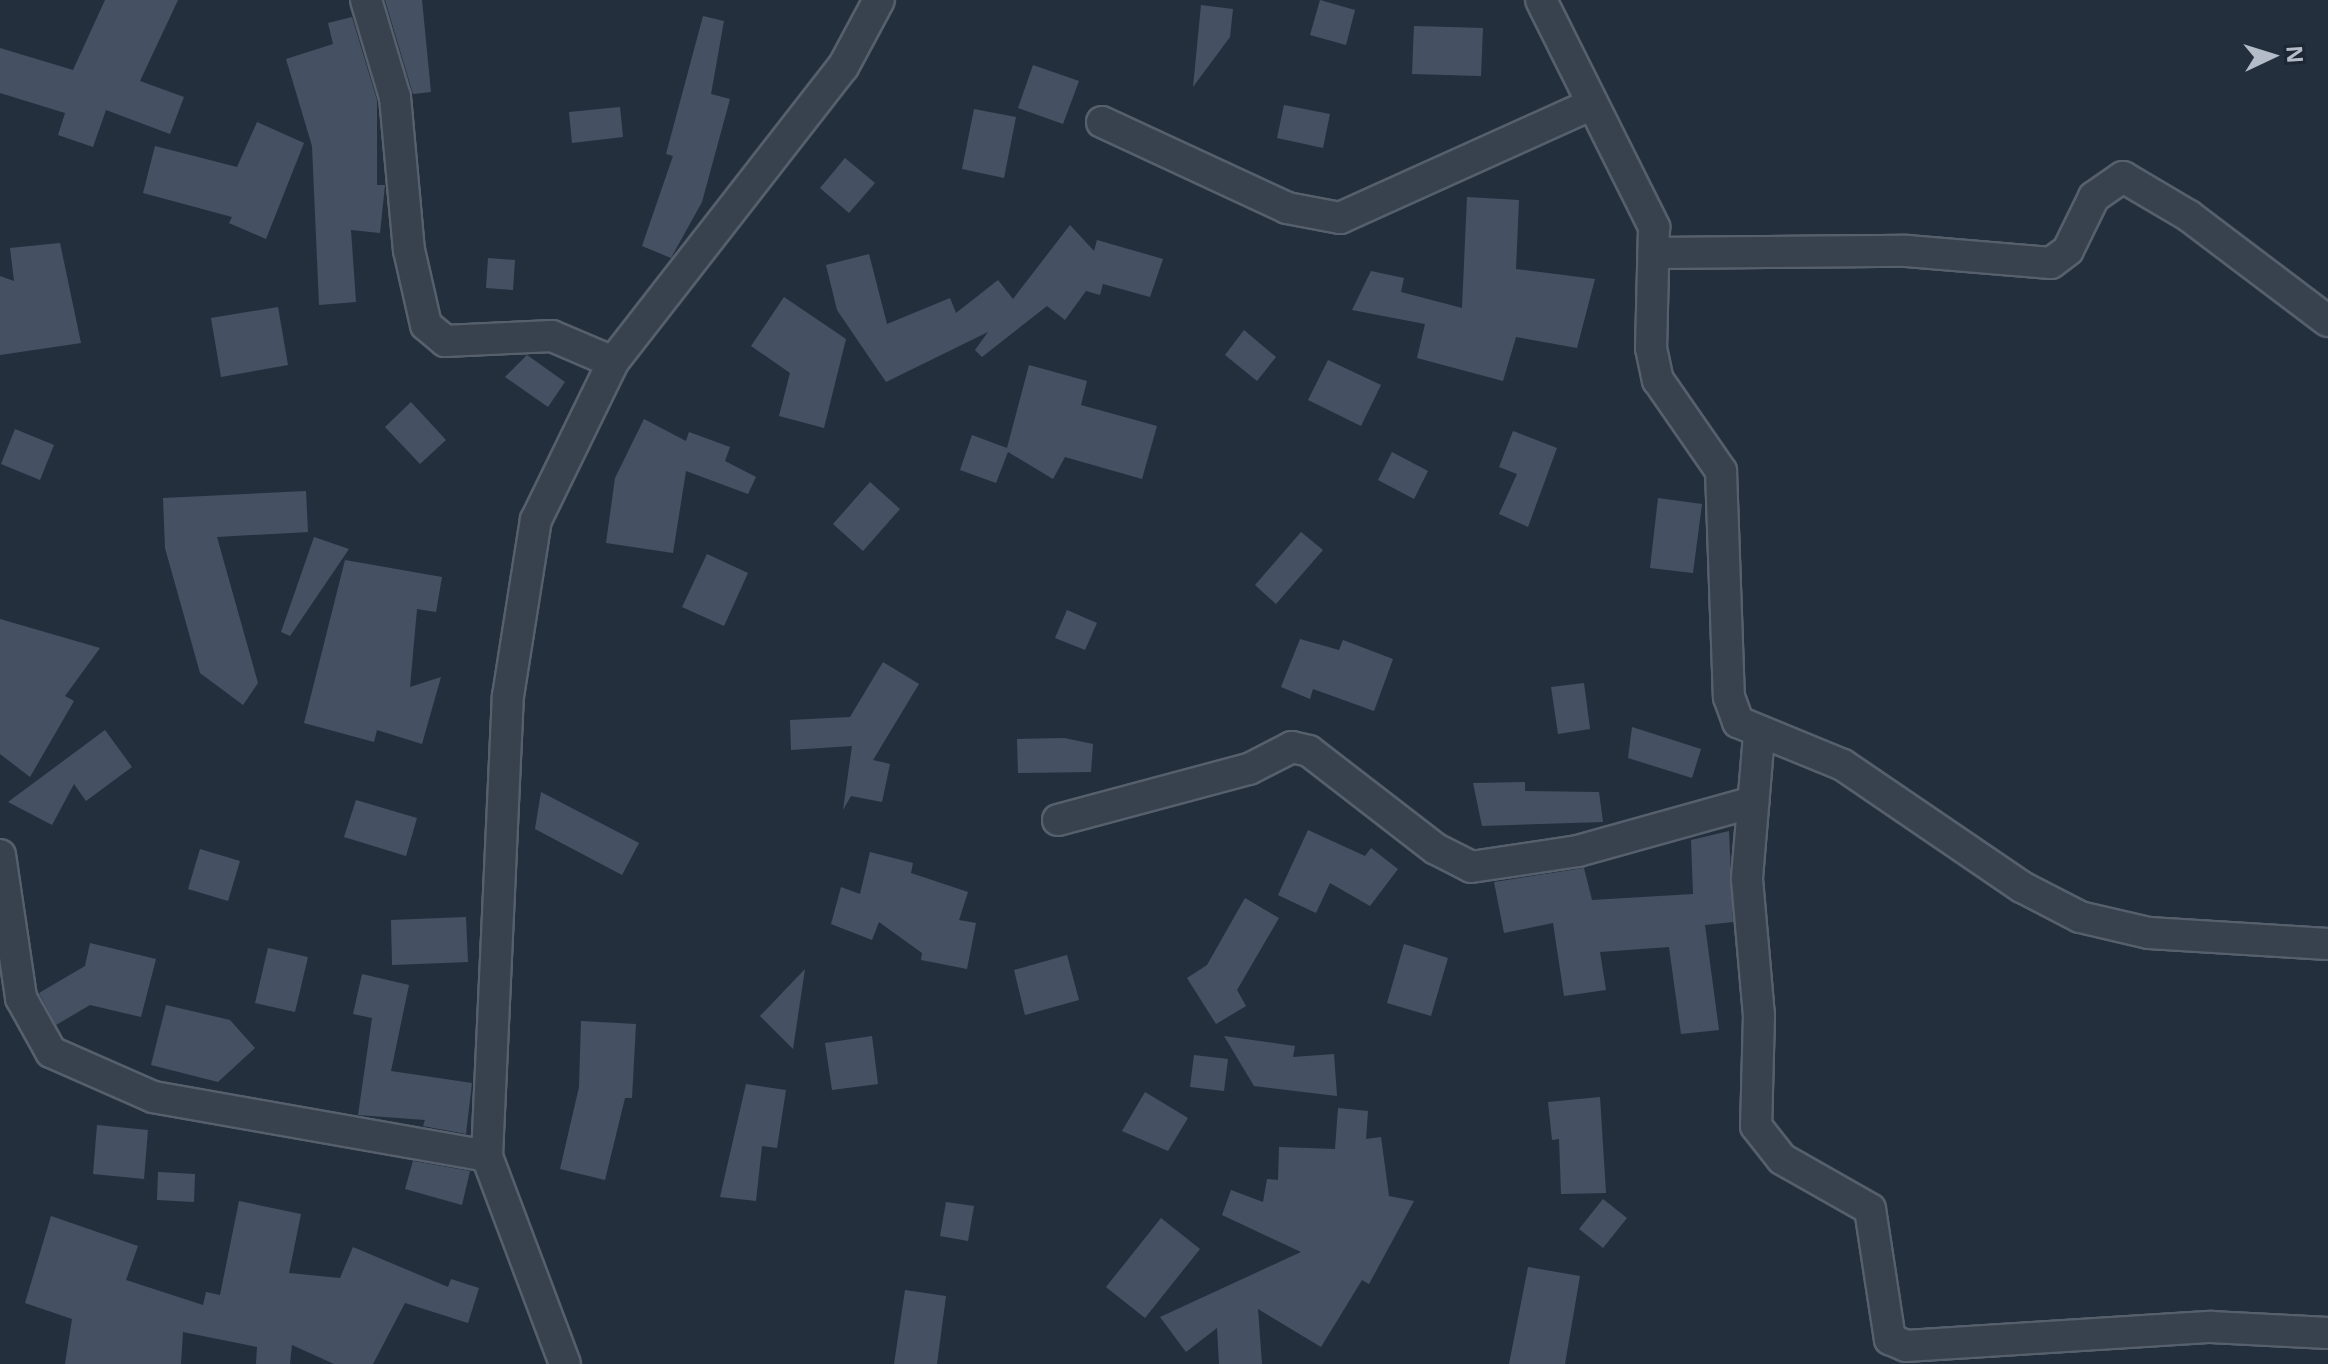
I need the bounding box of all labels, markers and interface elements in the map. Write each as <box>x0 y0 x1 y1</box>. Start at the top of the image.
north arrow <box>2232 16 2312 96</box>
text: N <box>2280 44 2312 64</box>

